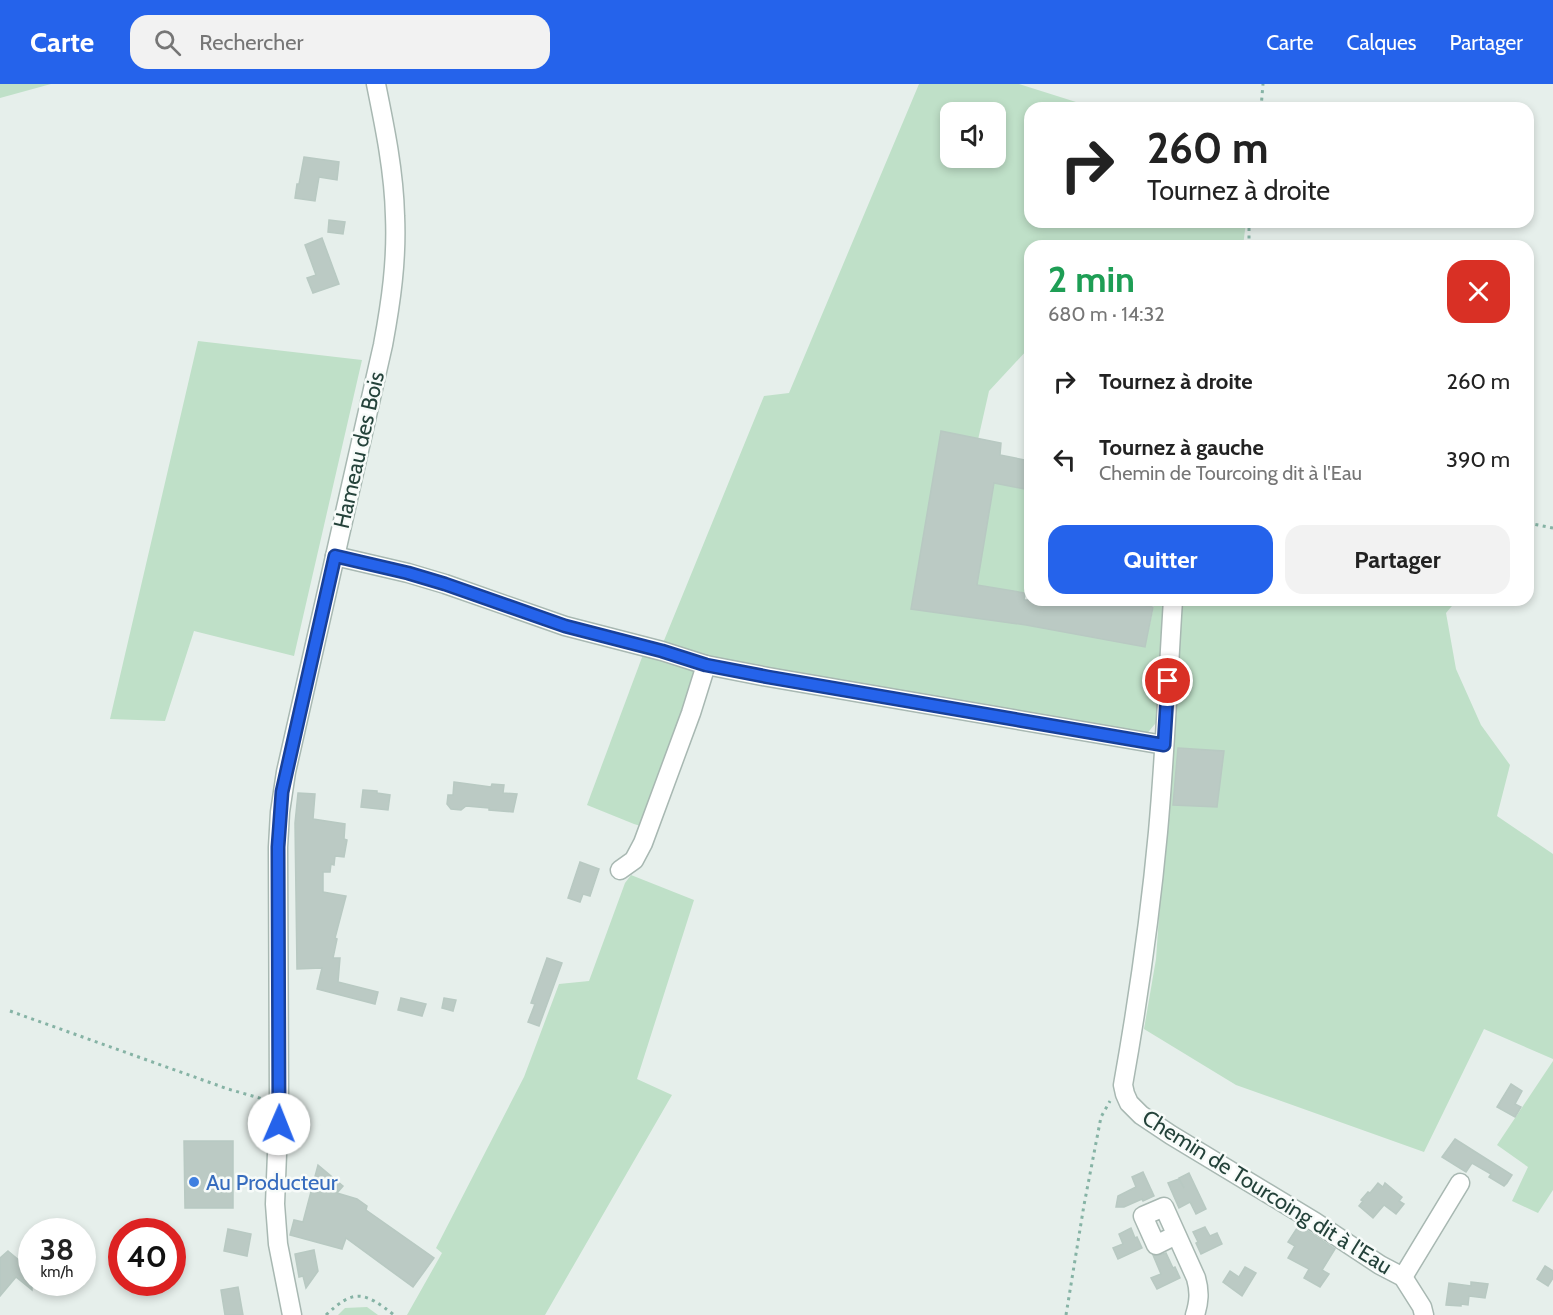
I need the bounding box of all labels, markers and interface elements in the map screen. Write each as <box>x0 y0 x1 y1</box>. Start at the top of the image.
search box <box>130 15 550 69</box>
text: Carte <box>30 25 94 59</box>
icon: search <box>151 26 184 59</box>
text: Rechercher <box>199 29 303 56</box>
text: Carte <box>1266 30 1314 55</box>
text: Calques <box>1347 30 1417 55</box>
text: Partager <box>1450 30 1523 55</box>
map controls <box>940 102 1006 168</box>
button: sound <box>940 102 1006 168</box>
text: 260 m <box>1147 122 1268 174</box>
icon: right <box>1048 126 1126 204</box>
text: Tournez à droite <box>1147 174 1330 207</box>
text: 2 min <box>1048 257 1135 301</box>
button: close <box>1447 260 1510 323</box>
text: 680 m · 14:32 <box>1048 302 1165 326</box>
icon: right <box>1048 365 1081 398</box>
text: Tournez à droite <box>1099 368 1253 395</box>
text: 260 m <box>1446 368 1510 395</box>
street label: Hameau des Bois <box>328 369 390 531</box>
text: Tournez à gauche <box>1099 434 1264 461</box>
icon: left <box>1048 443 1081 476</box>
text: 390 m <box>1446 446 1510 473</box>
text: Chemin de Tourcoing dit à l'Eau <box>1099 461 1362 485</box>
button: Quitter <box>1048 525 1273 594</box>
button: Partager <box>1285 525 1510 594</box>
pin <box>1142 655 1193 706</box>
icon: arrive <box>1151 664 1184 697</box>
position arrow <box>247 1092 311 1156</box>
street label: Chemin de Tourcoing dit à l'Eau <box>1137 1104 1397 1280</box>
place label: Au Producteur <box>206 1169 338 1196</box>
marker: Au Producteur <box>187 1175 201 1189</box>
speed limit sign: 40 <box>108 1218 186 1296</box>
text: 38 <box>40 1231 74 1268</box>
text: km/h <box>41 1263 73 1281</box>

